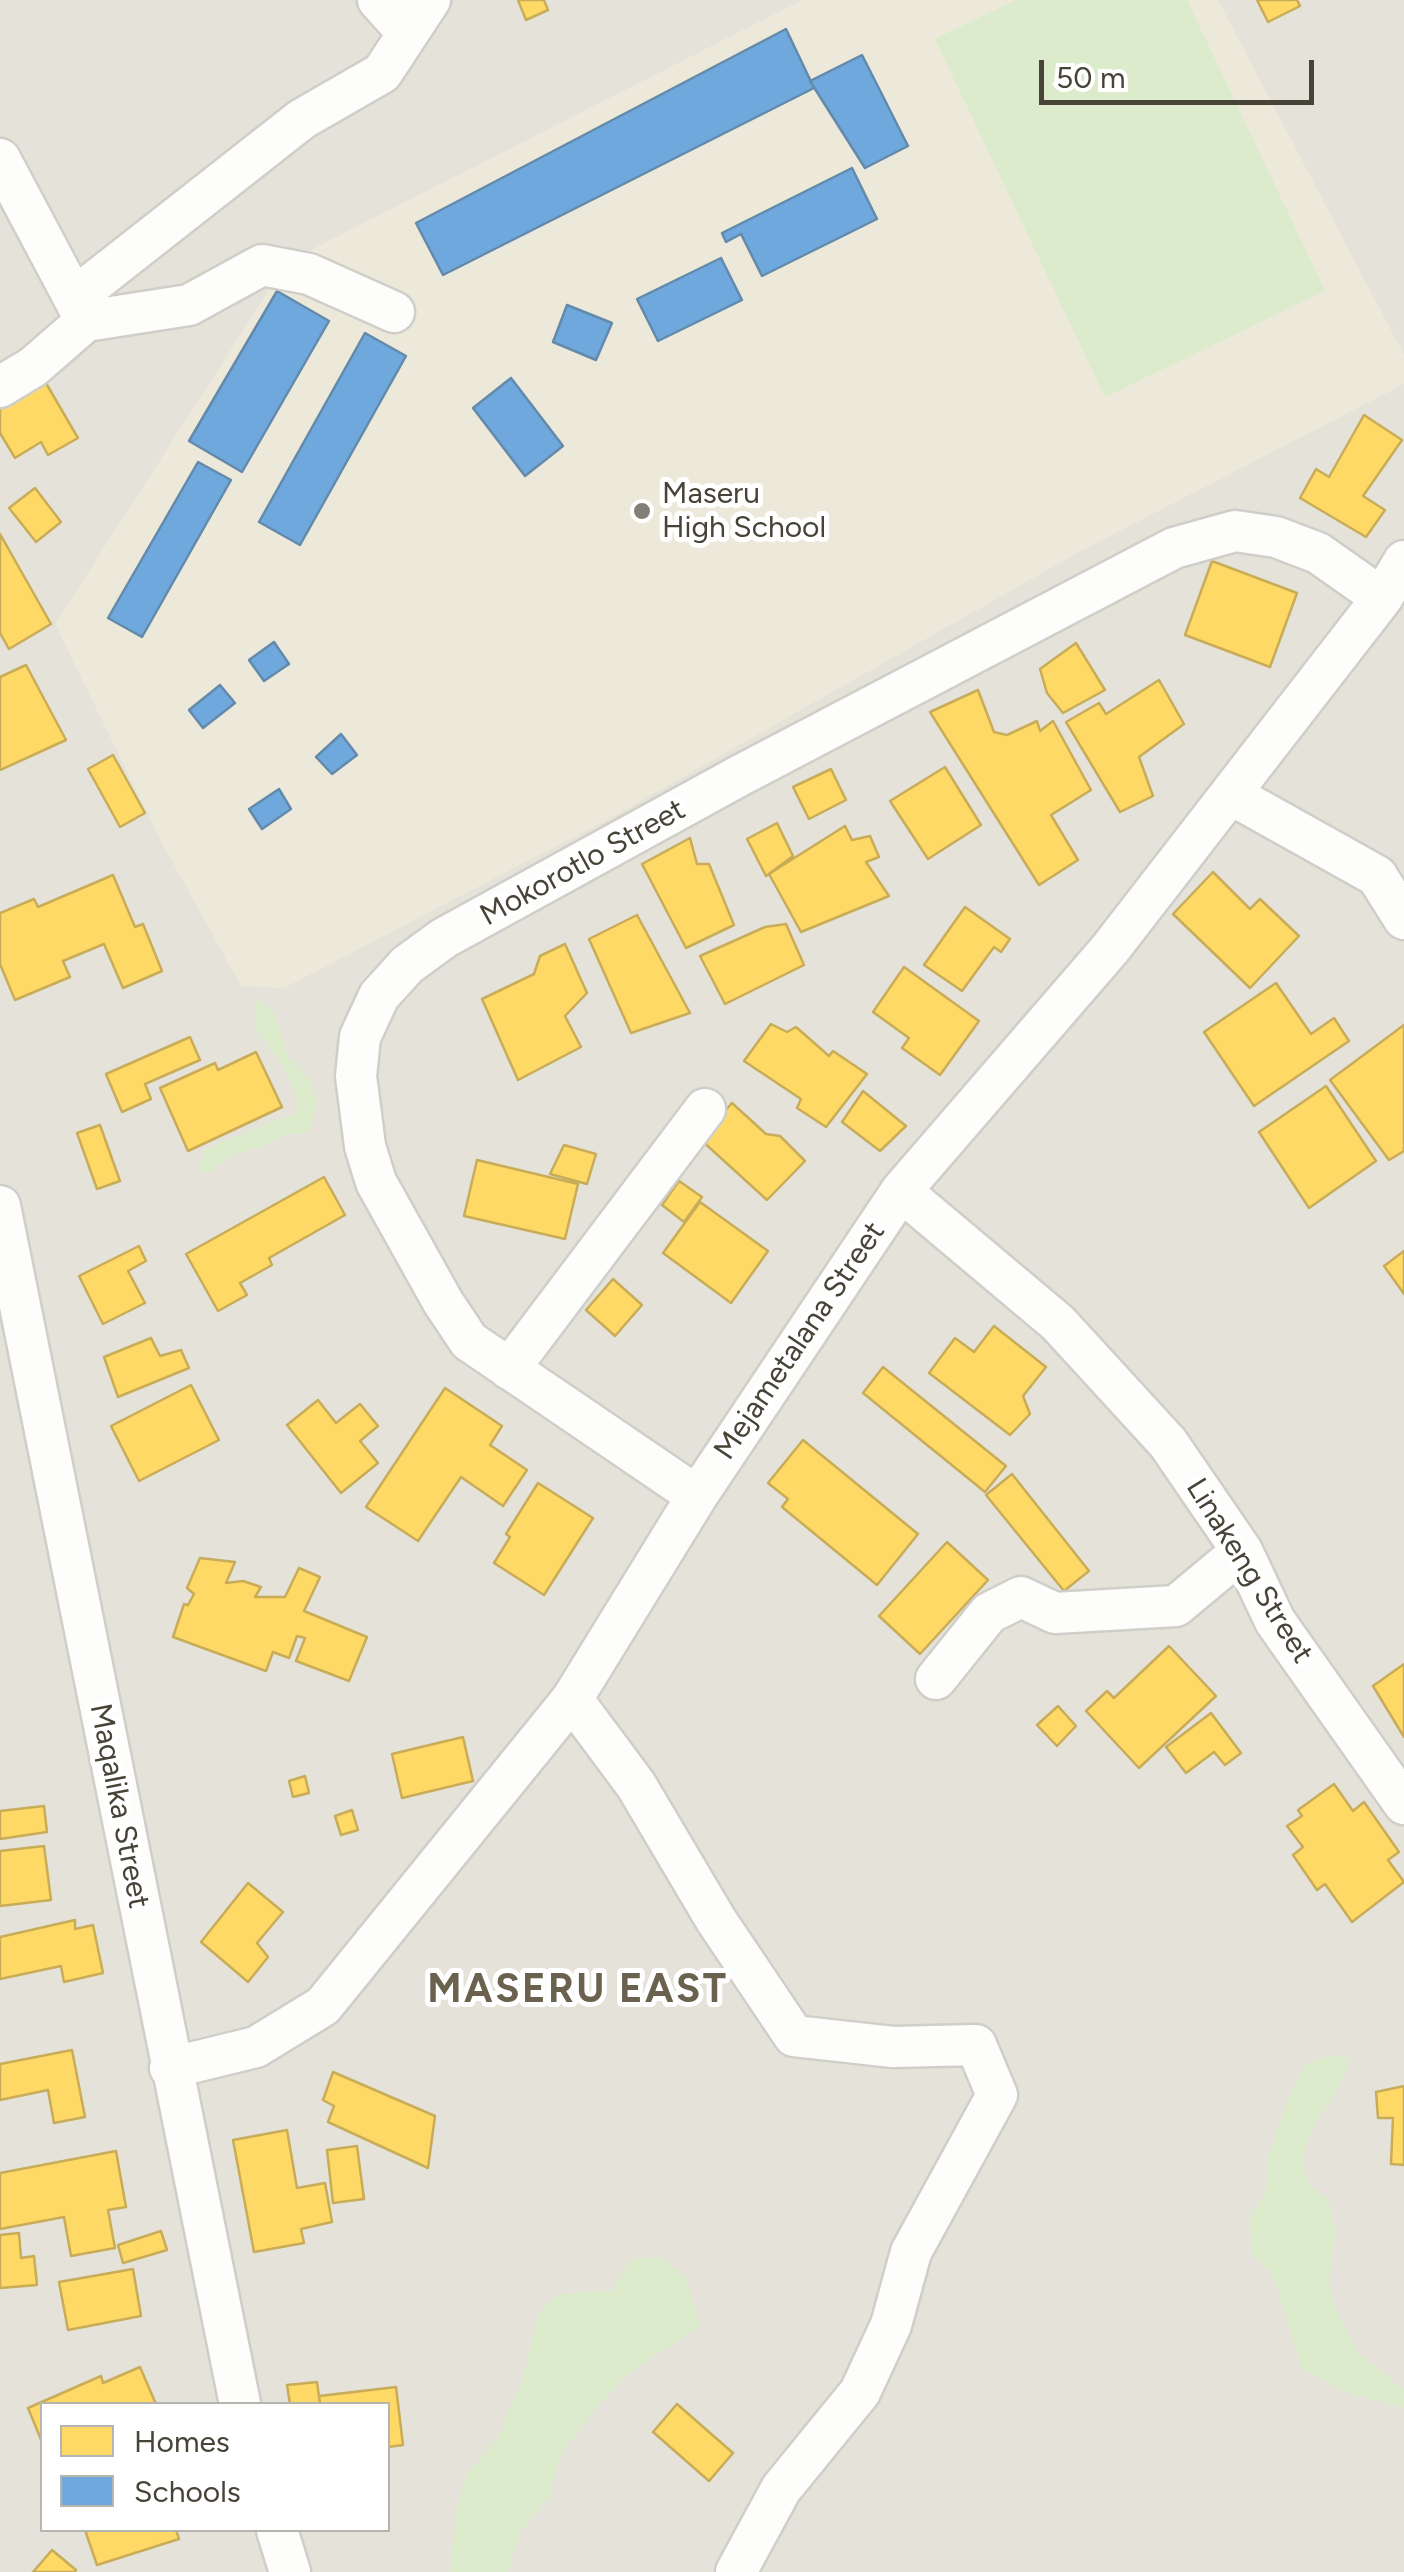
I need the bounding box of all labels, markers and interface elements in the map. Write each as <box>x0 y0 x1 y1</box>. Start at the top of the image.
scale bar <box>1044 40 1319 102</box>
text: 50 m <box>1056 59 1125 96</box>
place label: Maseru High School <box>662 476 826 546</box>
marker: Maseru High School <box>631 500 653 522</box>
street label: Mokorotlo Street <box>474 792 692 934</box>
street label: Mejametalana Street <box>707 1215 893 1467</box>
street label: Linakeng Street <box>1178 1472 1320 1670</box>
street label: Maqalika Street <box>82 1701 156 1911</box>
district label: MASERU EAST <box>427 1966 729 2014</box>
legend <box>40 2402 390 2532</box>
text: Homes <box>134 2423 230 2460</box>
text: Schools <box>134 2473 241 2510</box>

